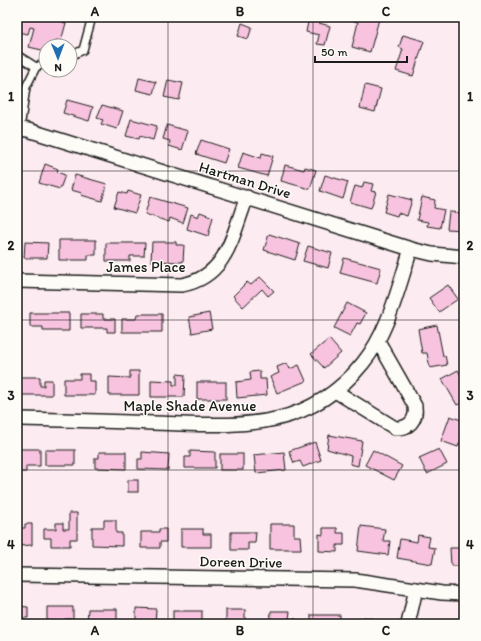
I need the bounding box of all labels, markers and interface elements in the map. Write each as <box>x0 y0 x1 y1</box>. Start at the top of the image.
text: A <box>90 4 100 19</box>
text: B <box>236 4 245 19</box>
text: C <box>382 4 391 19</box>
north arrow <box>38 38 78 78</box>
scale bar <box>315 38 407 64</box>
text: 50 m <box>321 45 347 59</box>
text: N <box>54 61 62 74</box>
text: 1 <box>8 89 14 104</box>
text: 1 <box>467 89 473 104</box>
street label: Hartman Drive <box>197 157 293 203</box>
text: 2 <box>8 238 15 253</box>
text: 2 <box>467 238 474 253</box>
street label: James Place <box>106 258 186 276</box>
text: 3 <box>7 388 15 403</box>
text: 3 <box>466 388 474 403</box>
street label: Maple Shade Avenue <box>124 397 256 415</box>
text: 4 <box>7 537 15 552</box>
text: 4 <box>466 537 474 552</box>
street label: Doreen Drive <box>199 552 283 572</box>
text: A <box>90 623 100 638</box>
text: B <box>236 623 245 638</box>
text: C <box>382 623 391 638</box>

